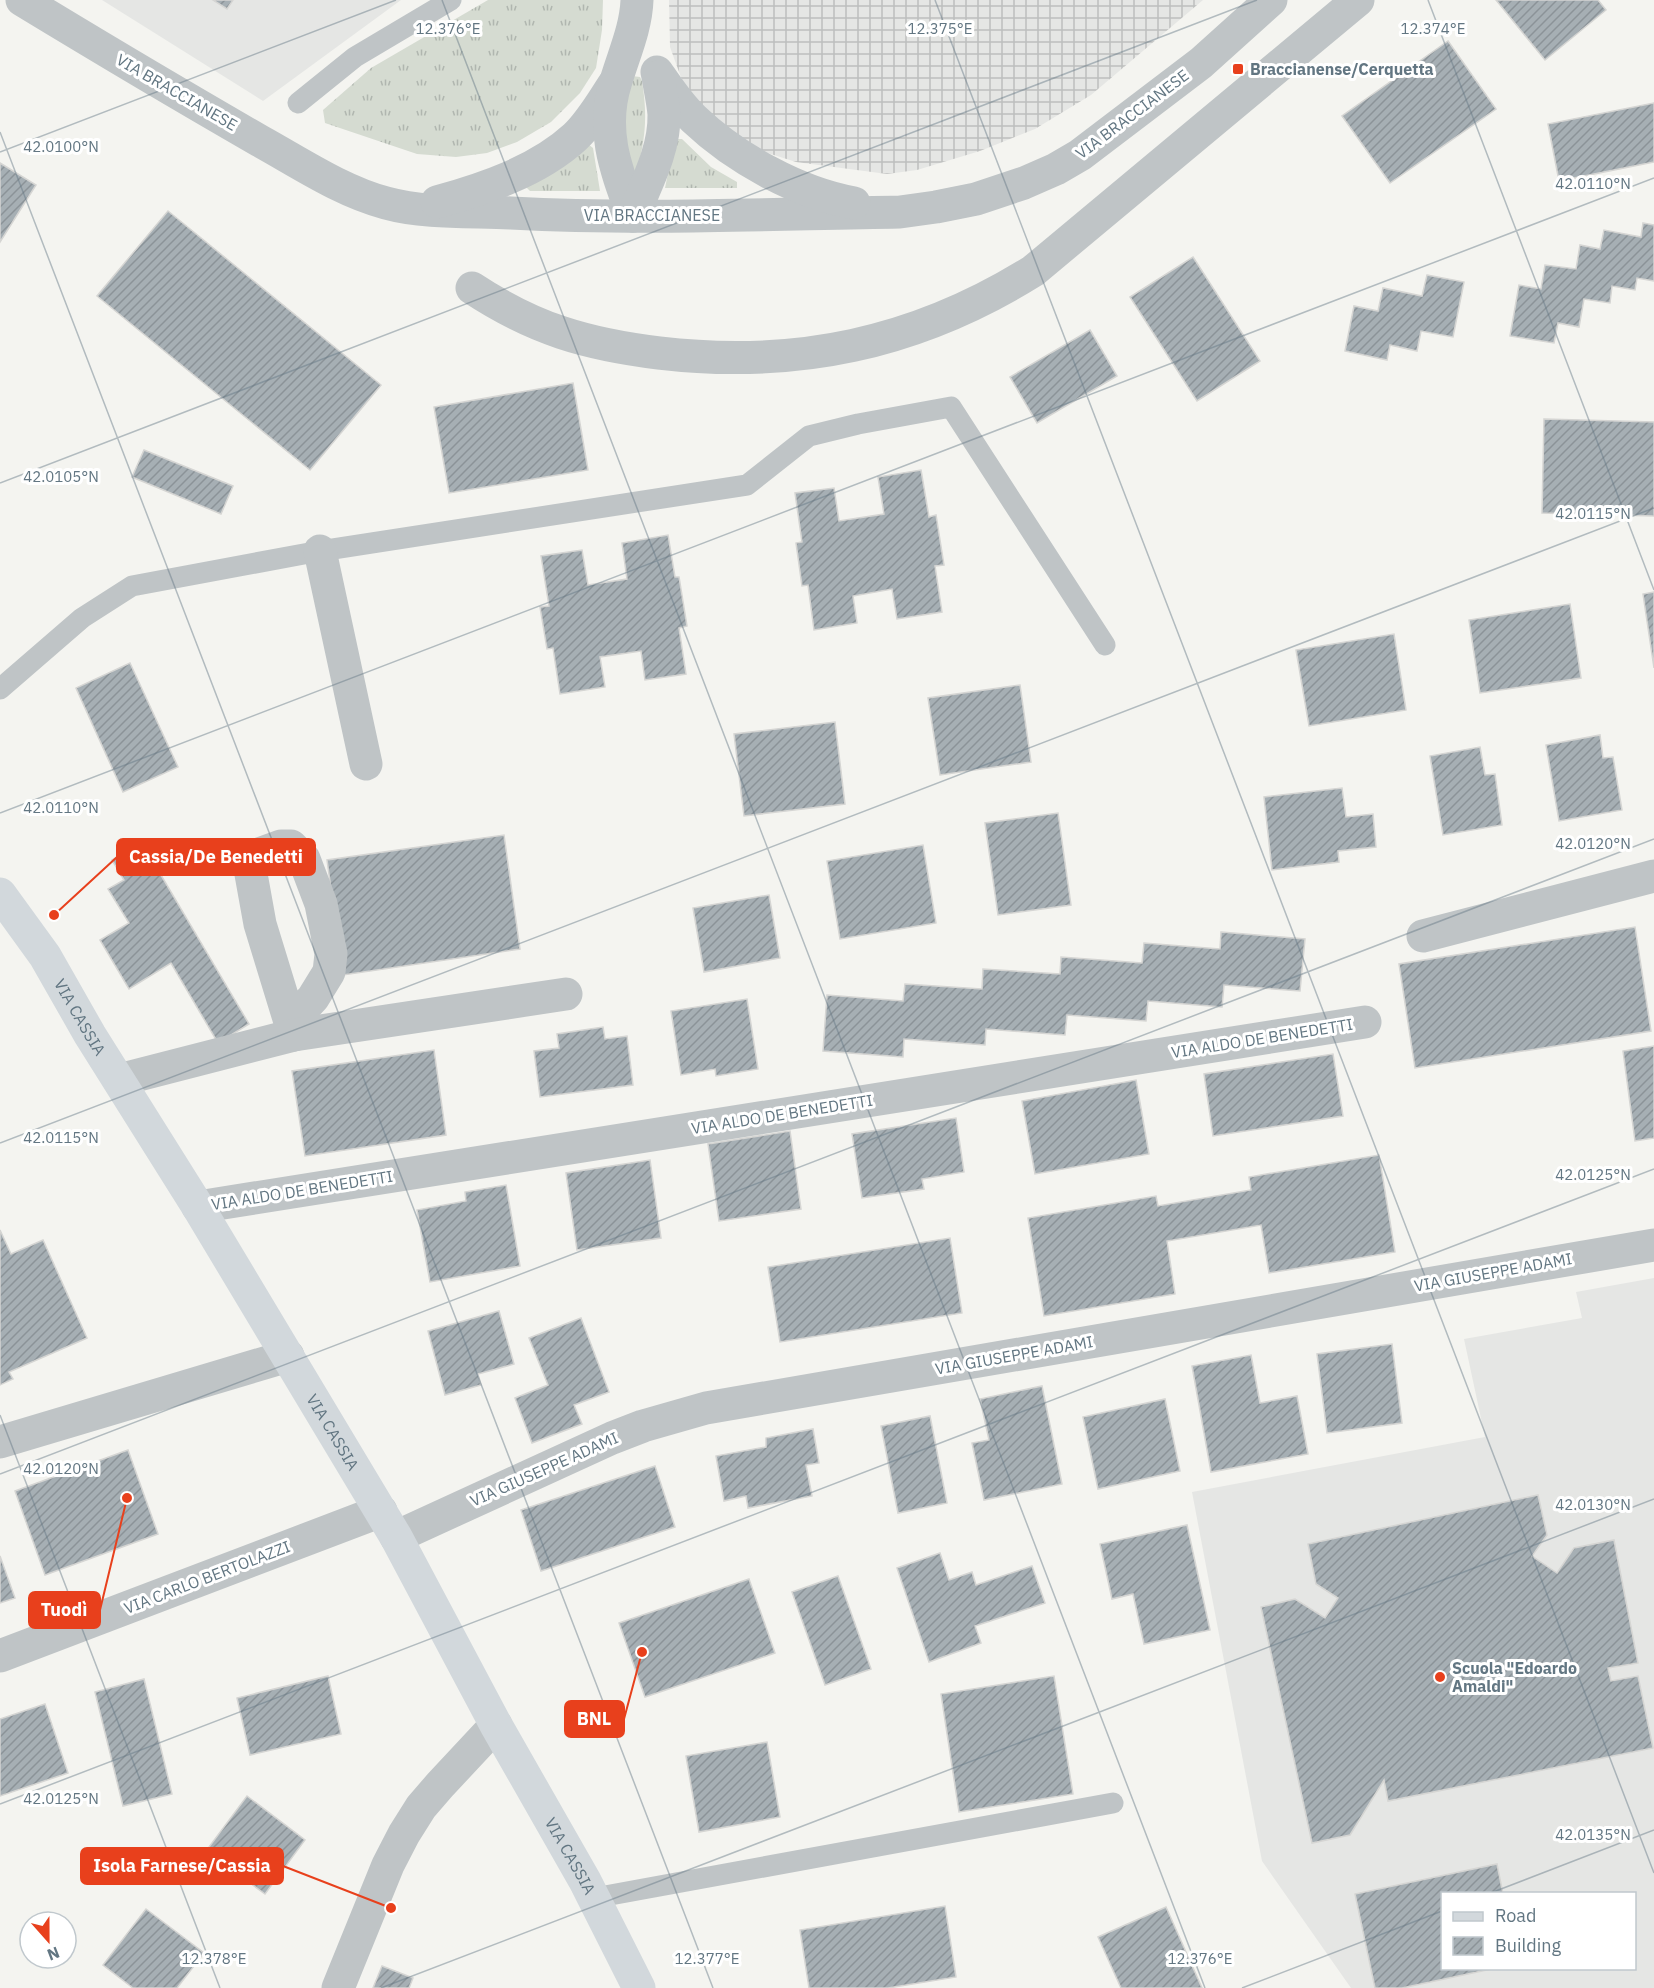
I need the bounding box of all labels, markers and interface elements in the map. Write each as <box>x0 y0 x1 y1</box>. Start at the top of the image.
text: 12.376°E <box>416 19 480 38</box>
text: 12.375°E <box>908 19 972 38</box>
text: 12.374°E <box>1401 19 1465 38</box>
street label: VIA BRACCIANESE <box>113 49 241 135</box>
place label: Braccianense/Cerquetta <box>1250 59 1434 79</box>
marker: Braccianense/Cerquetta <box>1231 62 1245 76</box>
street label: VIA BRACCIANESE <box>1071 65 1193 163</box>
text: 42.0100°N <box>23 137 99 156</box>
text: 42.0110°N <box>1555 174 1631 193</box>
street label: VIA BRACCIANESE <box>584 205 720 225</box>
text: 42.0105°N <box>23 467 99 486</box>
text: 42.0115°N <box>1555 504 1631 523</box>
text: 42.0110°N <box>23 798 99 817</box>
text: 42.0120°N <box>1555 834 1631 853</box>
callout: Cassia/De Benedetti <box>117 839 315 875</box>
text: Cassia/De Benedetti <box>129 845 303 868</box>
street label: VIA CASSIA <box>50 975 110 1059</box>
street label: VIA ALDO DE BENEDETTI <box>1170 1014 1354 1062</box>
street label: VIA ALDO DE BENEDETTI <box>690 1090 874 1138</box>
text: 42.0115°N <box>23 1128 99 1147</box>
text: 42.0125°N <box>1555 1165 1631 1184</box>
street label: VIA ALDO DE BENEDETTI <box>210 1166 394 1214</box>
street label: VIA GIUSEPPE ADAMI <box>1412 1248 1574 1296</box>
street label: VIA GIUSEPPE ADAMI <box>933 1331 1095 1379</box>
street label: VIA CASSIA <box>302 1390 364 1474</box>
street label: VIA GIUSEPPE ADAMI <box>467 1427 621 1511</box>
text: 42.0120°N <box>23 1459 99 1478</box>
text: 42.0130°N <box>1555 1495 1631 1514</box>
street label: VIA CARLO BERTOLAZZI <box>121 1536 293 1618</box>
callout: Tuodì <box>29 1592 100 1628</box>
text: Tuodì <box>41 1598 87 1621</box>
place label: Scuola "Edoardo Amaldi" <box>1452 1658 1577 1696</box>
marker: Scuola "Edoardo Amaldi" <box>1433 1670 1447 1684</box>
callout: BNL <box>565 1701 624 1737</box>
text: BNL <box>577 1707 611 1730</box>
text: 42.0125°N <box>23 1789 99 1808</box>
street label: VIA CASSIA <box>541 1814 600 1898</box>
text: 42.0135°N <box>1555 1825 1631 1844</box>
callout: Isola Farnese/Cassia <box>81 1848 283 1884</box>
text: Isola Farnese/Cassia <box>93 1854 271 1877</box>
legend <box>1441 1892 1636 1970</box>
text: Road <box>1495 1904 1536 1927</box>
north arrow <box>18 1910 78 1970</box>
text: Building <box>1495 1934 1562 1957</box>
text: N <box>44 1943 62 1965</box>
text: 12.378°E <box>182 1949 246 1968</box>
text: 12.377°E <box>675 1949 739 1968</box>
text: 12.376°E <box>1168 1949 1232 1968</box>

